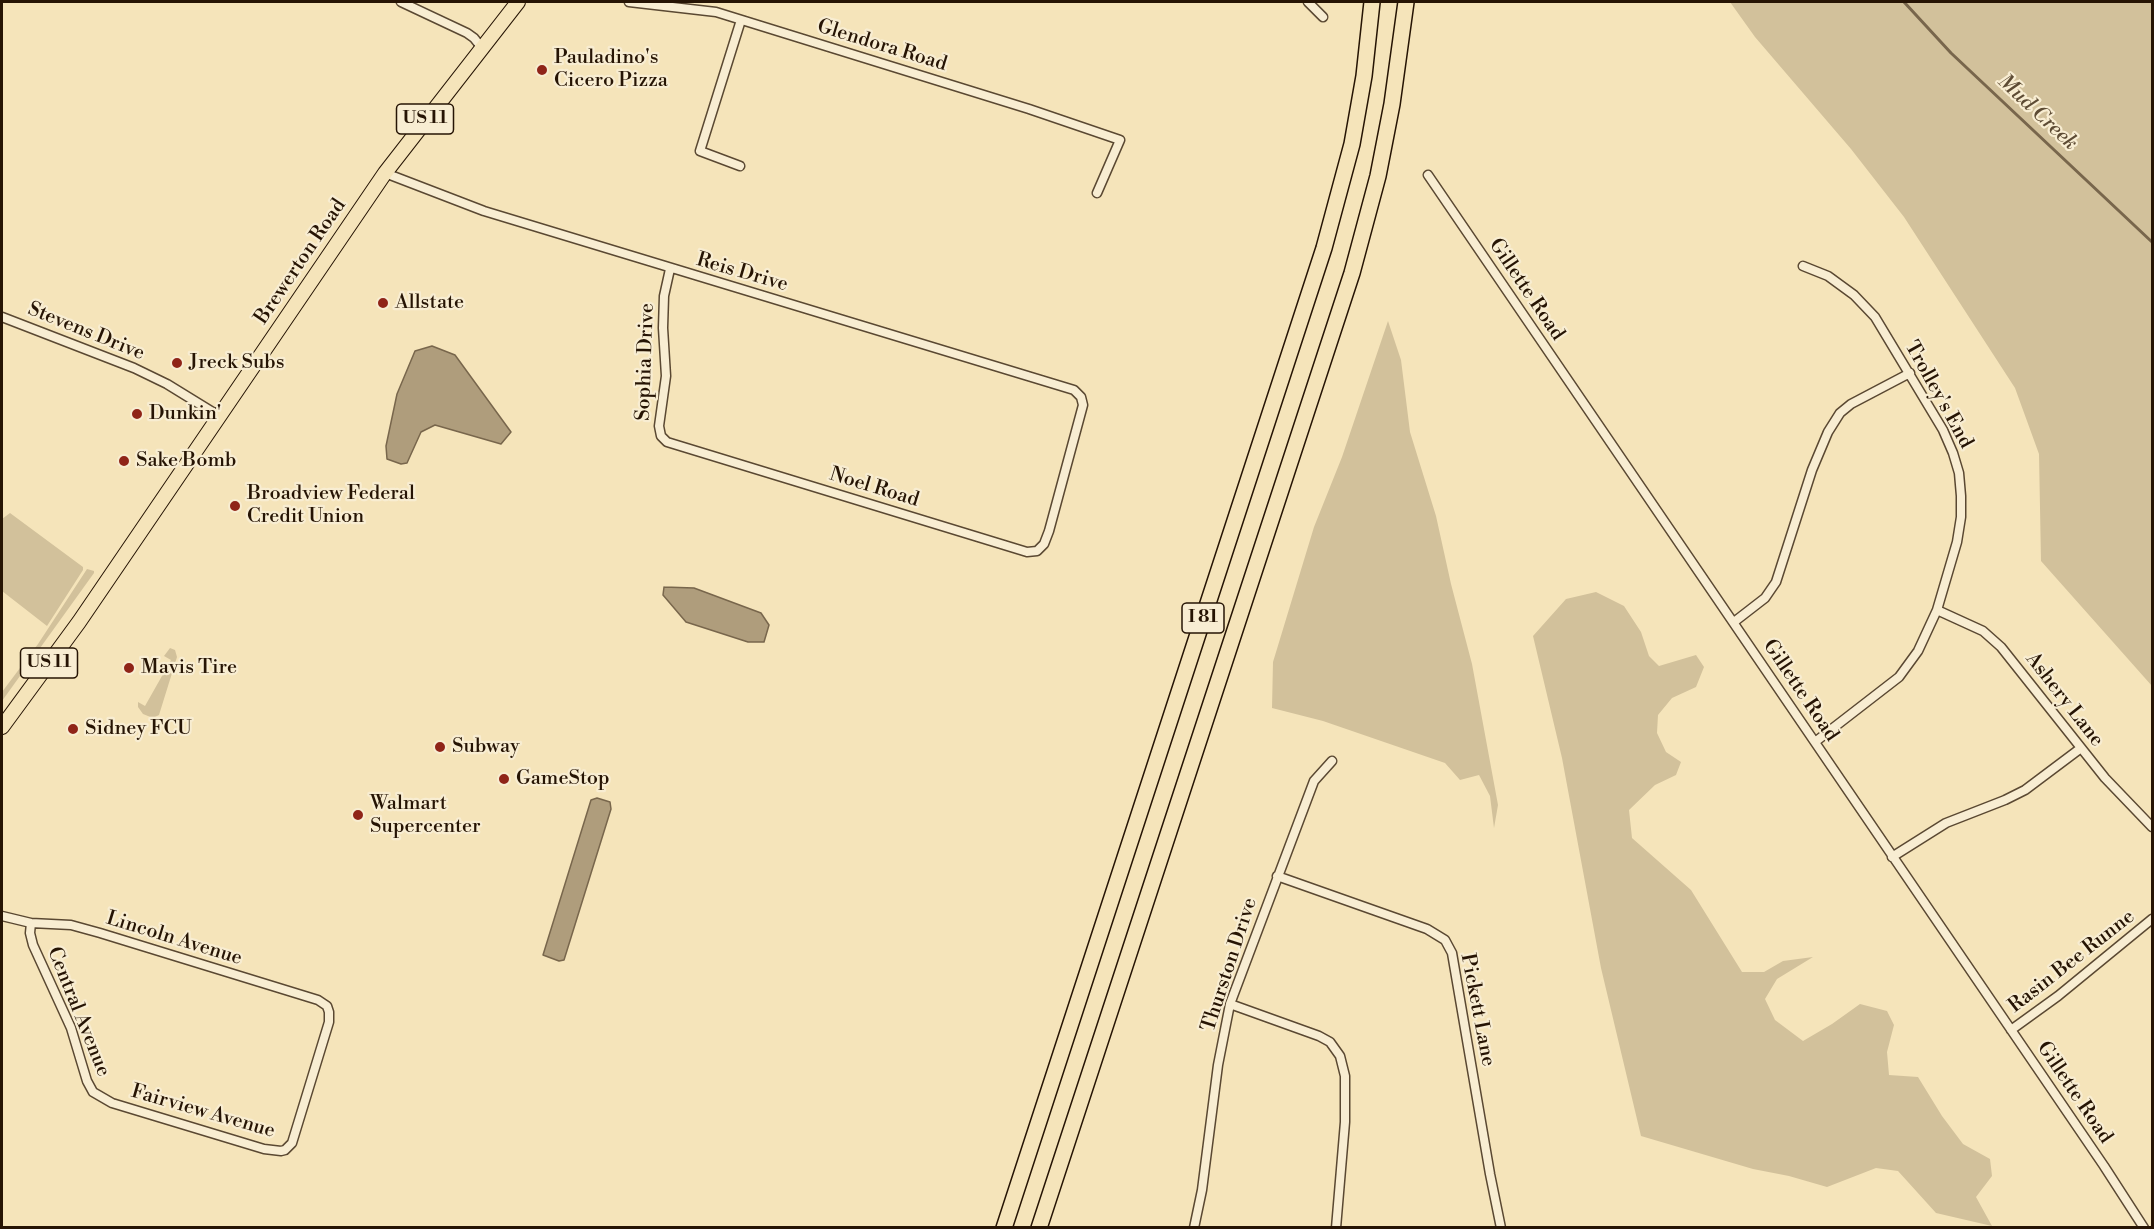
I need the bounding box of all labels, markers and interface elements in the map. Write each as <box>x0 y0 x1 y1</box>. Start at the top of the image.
street label: Glendora Road <box>814 15 950 77</box>
place label: Pauladino's Cicero Pizza <box>554 46 668 93</box>
marker: Pauladino's Cicero Pizza <box>535 63 549 77</box>
water label: Mud Creek <box>1992 70 2082 156</box>
road number: US 11 <box>396 104 454 134</box>
street label: Brewerton Road <box>250 195 352 329</box>
street label: Gillette Road <box>1483 234 1569 346</box>
street label: Reis Drive <box>693 248 791 298</box>
place label: Allstate <box>395 291 464 315</box>
marker: Allstate <box>376 296 390 310</box>
street label: Stevens Drive <box>24 298 148 366</box>
street label: Sophia Drive <box>632 303 660 421</box>
street label: Trolley's End <box>1899 337 1977 453</box>
place label: Jreck Subs <box>189 351 284 375</box>
marker: Jreck Subs <box>170 356 184 370</box>
place label: Dunkin' <box>149 402 221 426</box>
marker: Dunkin' <box>130 407 144 421</box>
place label: Sake Bomb <box>136 449 236 473</box>
marker: Sake Bomb <box>117 454 131 468</box>
street label: Noel Road <box>826 463 922 513</box>
place label: Broadview Federal Credit Union <box>247 482 415 529</box>
marker: Broadview Federal Credit Union <box>228 499 242 513</box>
road number: I 81 <box>1182 603 1224 633</box>
street label: Gillette Road <box>1757 635 1843 747</box>
road number: US 11 <box>20 648 78 678</box>
street label: Ashery Lane <box>2020 648 2108 752</box>
place label: Mavis Tire <box>141 656 237 680</box>
marker: Mavis Tire <box>122 661 136 675</box>
place label: Sidney FCU <box>85 717 192 741</box>
marker: Sidney FCU <box>66 722 80 736</box>
place label: Subway <box>452 735 520 759</box>
marker: Subway <box>433 740 447 754</box>
place label: GameStop <box>516 767 610 791</box>
marker: GameStop <box>497 772 511 786</box>
place label: Walmart Supercenter <box>370 792 481 839</box>
marker: Walmart Supercenter <box>351 808 365 822</box>
street label: Thurston Drive <box>1197 895 1263 1035</box>
street label: Rasin Bee Runne <box>2004 905 2140 1019</box>
street label: Lincoln Avenue <box>103 907 245 971</box>
street label: Central Avenue <box>41 944 115 1080</box>
street label: Pickett Lane <box>1454 952 1500 1068</box>
street label: Gillette Road <box>2031 1037 2117 1149</box>
street label: Fairview Avenue <box>128 1080 278 1144</box>

